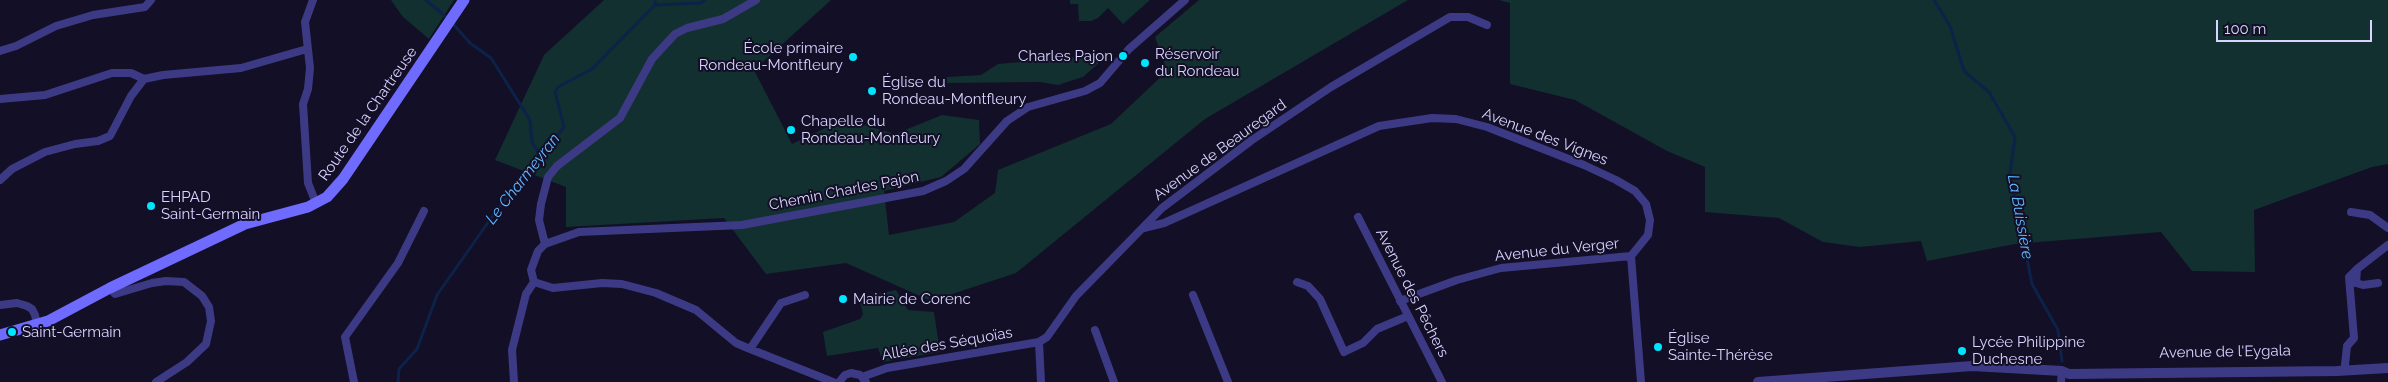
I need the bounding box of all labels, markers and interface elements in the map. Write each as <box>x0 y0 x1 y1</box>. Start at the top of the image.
scale bar <box>2218 10 2374 42</box>
text: 100 m <box>2224 20 2266 38</box>
place label: École primaire Rondeau-Montfleury <box>699 39 843 74</box>
street label: Route de la Chartreuse <box>315 44 421 184</box>
place label: Réservoir du Rondeau <box>1155 45 1240 80</box>
place label: Charles Pajon <box>1018 47 1113 65</box>
marker: Charles Pajon <box>1117 50 1129 62</box>
marker: École primaire Rondeau-Montfleury <box>847 51 859 63</box>
marker: Réservoir du Rondeau <box>1139 57 1151 69</box>
place label: Église du Rondeau-Montfleury <box>882 73 1026 108</box>
marker: Église du Rondeau-Montfleury <box>866 85 878 97</box>
street label: Avenue de Beauregard <box>1150 96 1290 204</box>
street label: Avenue des Vignes <box>1480 105 1610 169</box>
place label: Chapelle du Rondeau-Monfleury <box>801 112 940 147</box>
marker: Chapelle du Rondeau-Monfleury <box>785 124 797 136</box>
water label: Le Charmeyran <box>482 130 564 228</box>
street label: Chemin Charles Pajon <box>768 168 920 214</box>
water label: La Buissière <box>2003 173 2037 261</box>
place label: EHPAD Saint-Germain <box>161 188 260 223</box>
marker: EHPAD Saint-Germain <box>145 200 157 212</box>
street label: Avenue des Pêchers <box>1372 226 1452 360</box>
street label: Avenue du Verger <box>1494 235 1620 265</box>
place label: Mairie de Corenc <box>853 290 971 308</box>
marker: Mairie de Corenc <box>837 293 849 305</box>
place label: Saint-Germain <box>22 323 121 341</box>
street label: Allée des Séquoïas <box>880 324 1014 364</box>
marker: Saint-Germain <box>6 326 18 338</box>
place label: Église Sainte-Thérèse <box>1668 329 1773 364</box>
place label: Lycée Philippine Duchesne <box>1972 333 2085 368</box>
marker: Église Sainte-Thérèse <box>1652 341 1664 353</box>
street label: Avenue de l'Eygala <box>2159 342 2291 362</box>
marker: Lycée Philippine Duchesne <box>1956 345 1968 357</box>

